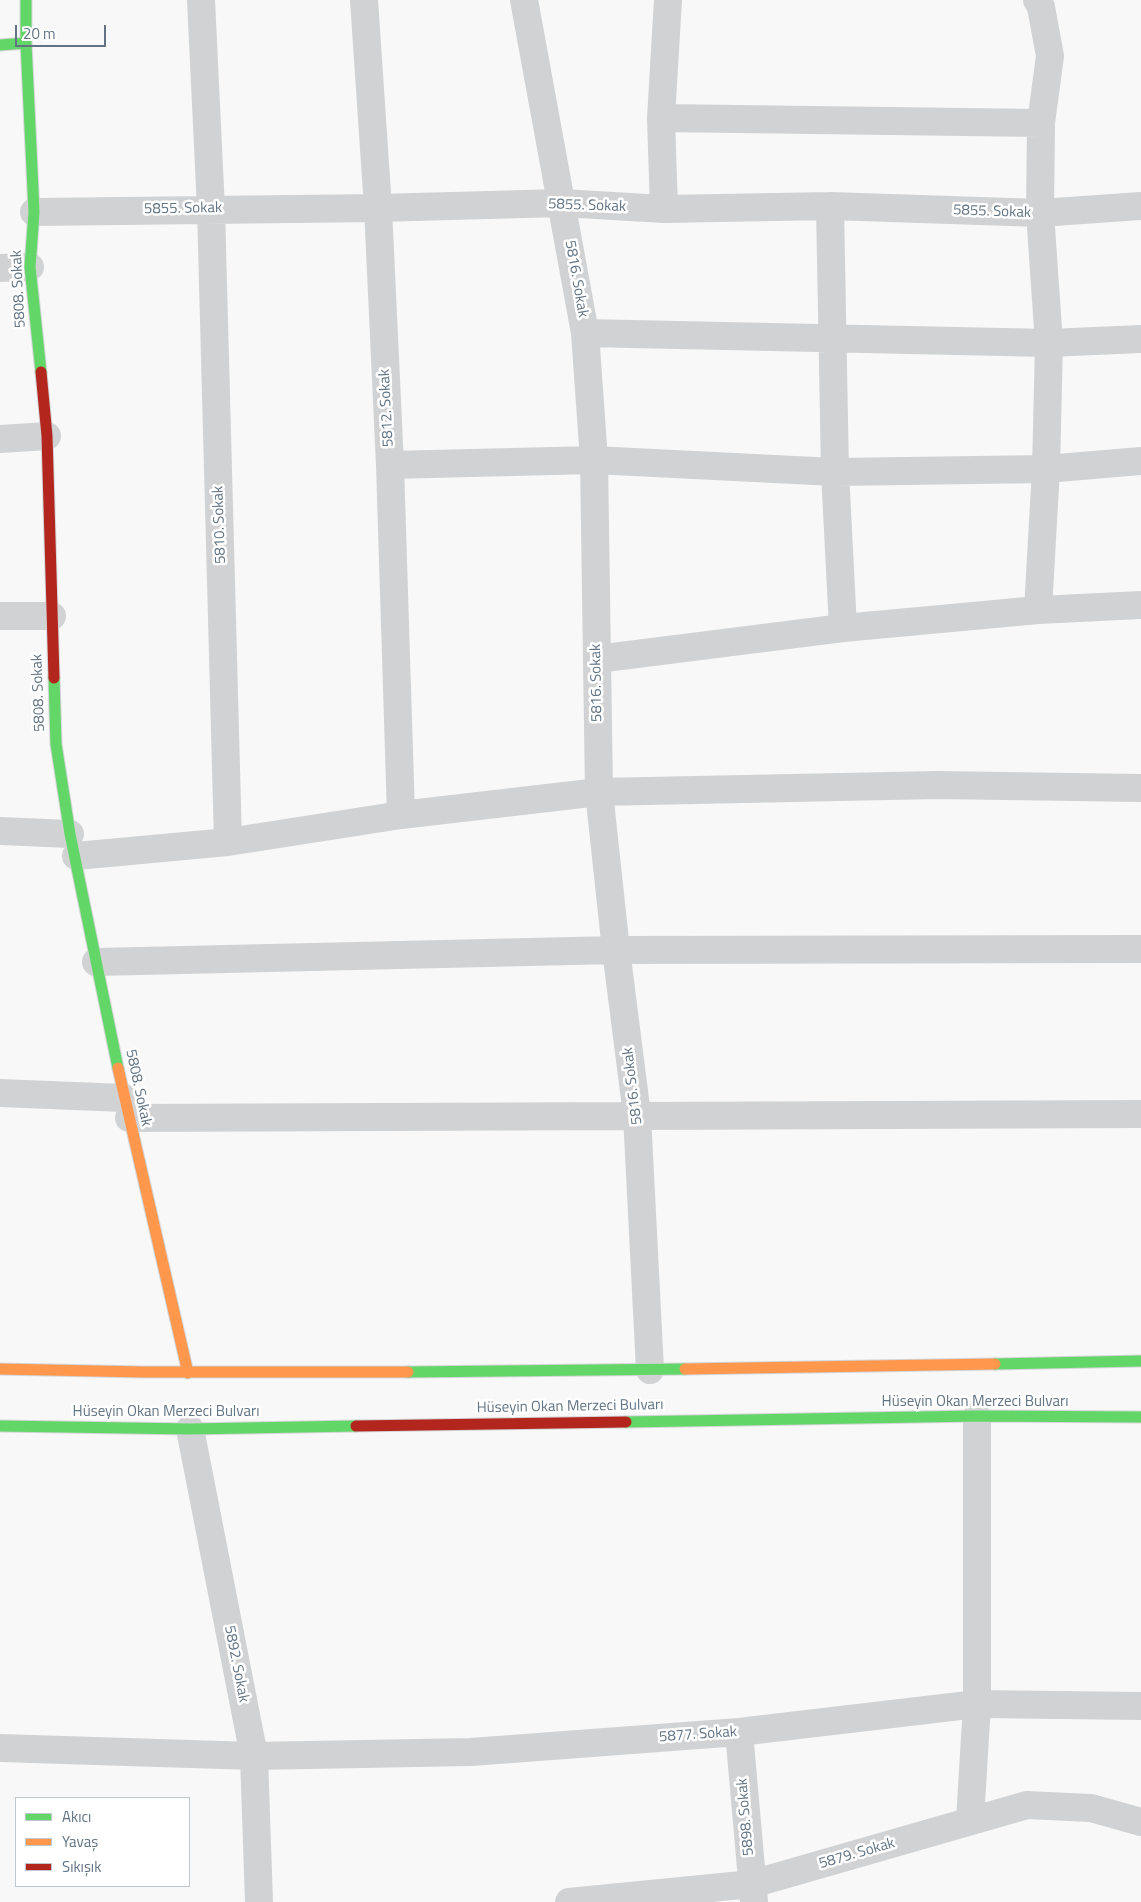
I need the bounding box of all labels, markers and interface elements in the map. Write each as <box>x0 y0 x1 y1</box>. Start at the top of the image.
scale bar <box>18 15 109 47</box>
text: 20 m <box>23 22 56 45</box>
street label: 5855. Sokak <box>548 196 626 216</box>
street label: 5855. Sokak <box>144 199 222 219</box>
street label: 5855. Sokak <box>953 202 1031 222</box>
street label: 5816. Sokak <box>560 239 592 319</box>
street label: 5808. Sokak <box>8 250 30 328</box>
street label: 5812. Sokak <box>376 369 398 447</box>
street label: 5810. Sokak <box>210 486 230 564</box>
street label: 5816. Sokak <box>587 644 607 722</box>
street label: 5808. Sokak <box>29 654 49 732</box>
street label: 5816. Sokak <box>619 1046 647 1126</box>
street label: 5808. Sokak <box>121 1048 155 1128</box>
street label: Hüseyin Okan Merzeci Bulvarı <box>882 1393 1068 1411</box>
street label: Hüseyin Okan Merzeci Bulvarı <box>476 1396 664 1418</box>
street label: Hüseyin Okan Merzeci Bulvarı <box>73 1403 259 1421</box>
street label: 5892. Sokak <box>220 1624 252 1704</box>
street label: 5877. Sokak <box>658 1723 738 1747</box>
street label: 5898. Sokak <box>734 1777 758 1857</box>
legend <box>15 1797 190 1887</box>
text: Akıcı <box>62 1805 91 1828</box>
text: Yavaş <box>62 1830 98 1853</box>
street label: 5879. Sokak <box>817 1835 897 1873</box>
text: Sıkışık <box>62 1855 101 1878</box>

